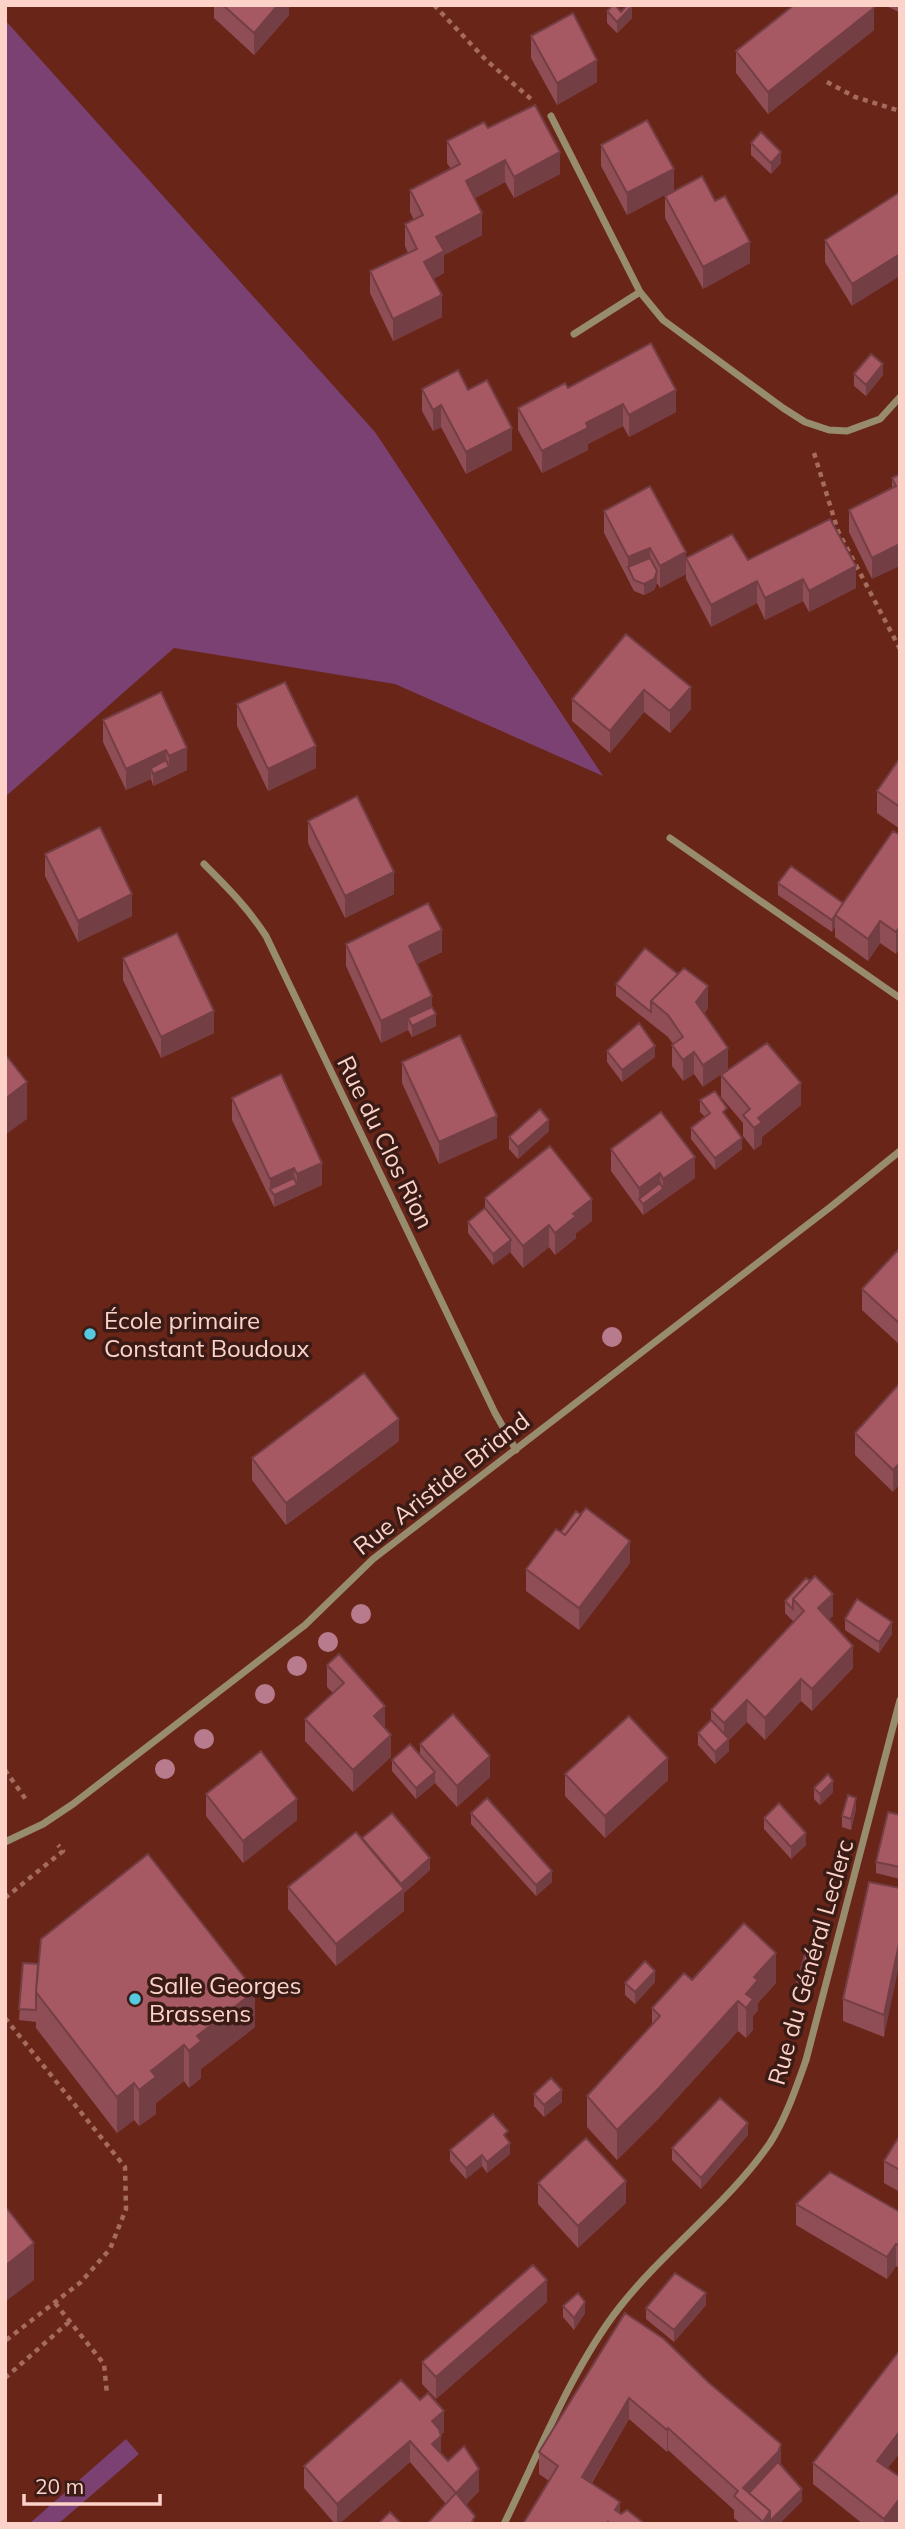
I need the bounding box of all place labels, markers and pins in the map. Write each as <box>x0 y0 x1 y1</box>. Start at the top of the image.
place label: École primaire Constant Boudoux <box>104 1305 309 1363</box>
marker: École primaire Constant Boudoux <box>82 1326 98 1342</box>
place label: Salle Georges Brassens <box>149 1970 301 2028</box>
marker: Salle Georges Brassens <box>127 1991 143 2007</box>

